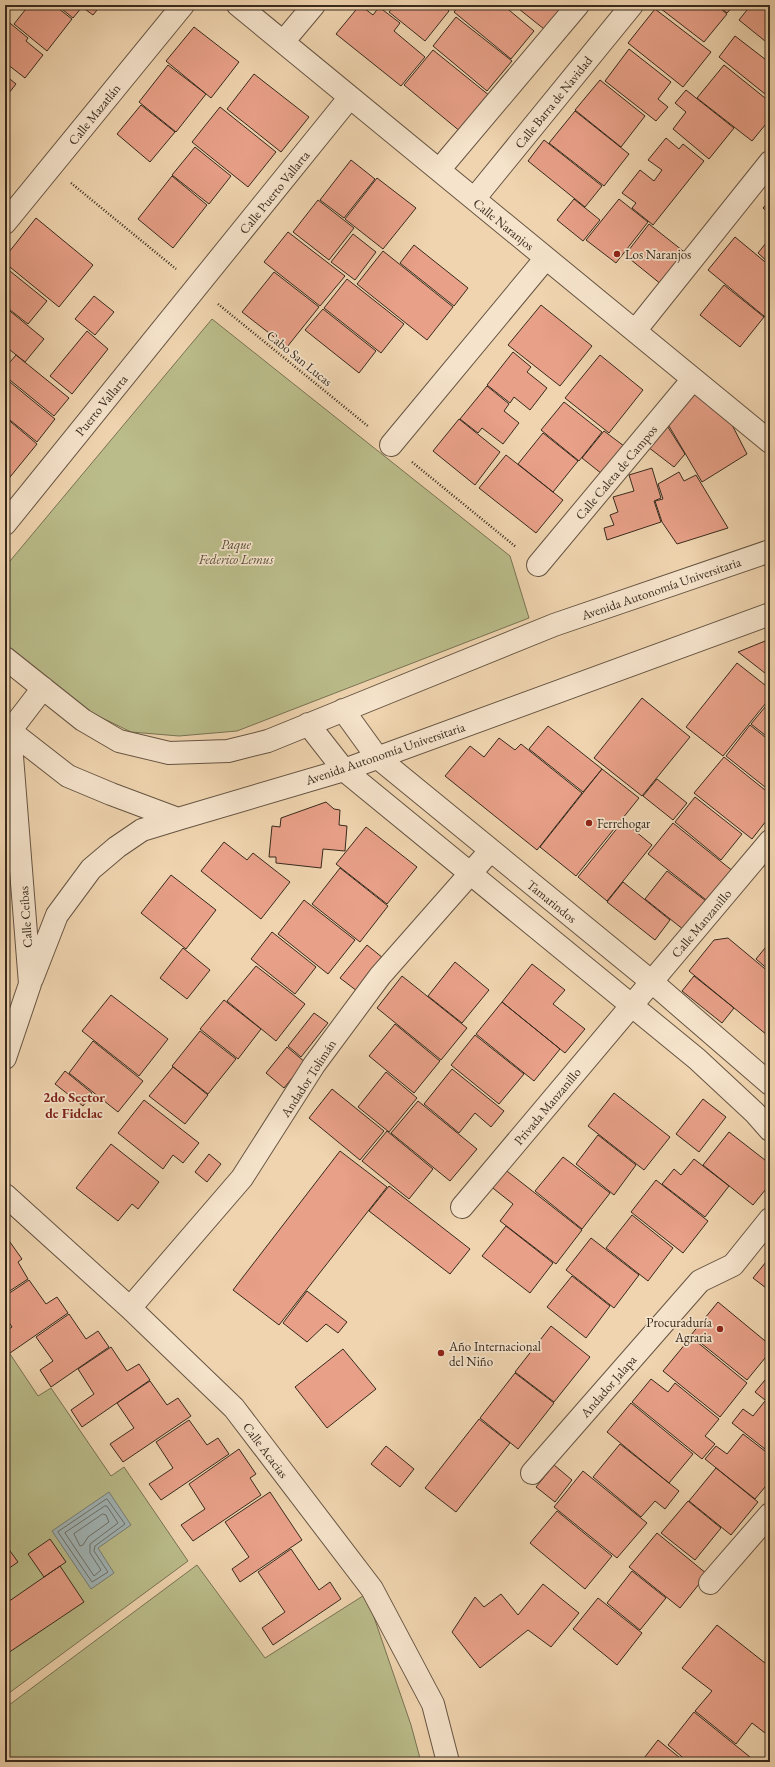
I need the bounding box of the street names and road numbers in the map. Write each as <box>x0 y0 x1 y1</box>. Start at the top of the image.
street label: Calle Barra de Navidad <box>511 52 596 152</box>
street label: Calle Mazatlán <box>64 80 124 148</box>
street label: Calle Puerto Vallarta <box>236 146 314 238</box>
street label: Calle Naranjos <box>470 195 538 254</box>
street label: Cabo San Lucas <box>263 327 336 390</box>
street label: Puerto Vallarta <box>71 370 132 440</box>
street label: Calle Caleta de Campos <box>572 421 661 523</box>
street label: Avenida Autonomía Universitaria <box>578 553 744 624</box>
street label: Avenida Autonomía Universitaria <box>302 718 468 789</box>
street label: Tamarindos <box>523 876 580 927</box>
street label: Calle Manzanillo <box>668 885 735 961</box>
street label: Calle Ceibas <box>15 886 36 948</box>
street label: Andador Tolimán <box>276 1036 340 1121</box>
street label: Privada Manzanillo <box>510 1064 585 1149</box>
street label: Andador Jalapa <box>576 1351 641 1422</box>
street label: Calle Acacias <box>239 1419 292 1482</box>

